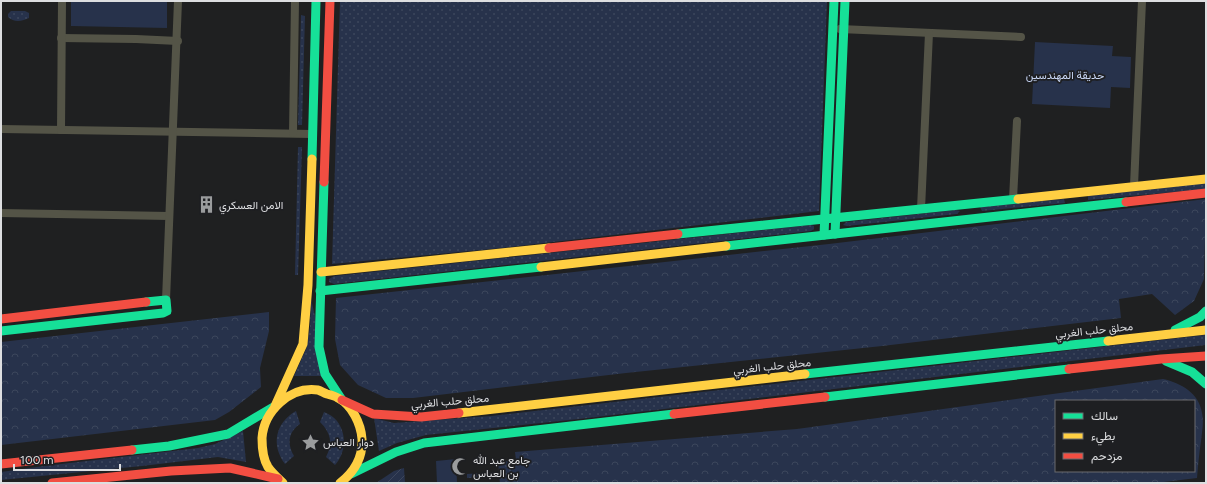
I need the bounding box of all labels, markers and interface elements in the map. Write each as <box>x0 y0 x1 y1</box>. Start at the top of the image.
park label: حديقة المهندسين <box>1026 69 1104 82</box>
building icon: الامن العسكري <box>196 195 216 215</box>
place label: الامن العسكري <box>219 199 283 215</box>
street label: محلق حلب الغربي <box>1054 320 1134 344</box>
street label: محلق حلب الغربي <box>732 356 812 380</box>
street label: محلق حلب الغربي <box>410 392 490 414</box>
legend <box>1055 400 1195 472</box>
text: سالك <box>1091 409 1118 423</box>
text: بطيء <box>1091 429 1115 446</box>
place icon: دوار العباس <box>300 432 320 452</box>
place label: دوار العباس <box>323 436 374 449</box>
scale bar <box>14 446 120 472</box>
text: مزدحم <box>1091 449 1122 464</box>
text: 100 m <box>20 453 54 467</box>
place label: جامع عبد الله بن العباس <box>473 454 530 480</box>
mosque icon: جامع عبد الله بن العباس <box>450 456 470 476</box>

